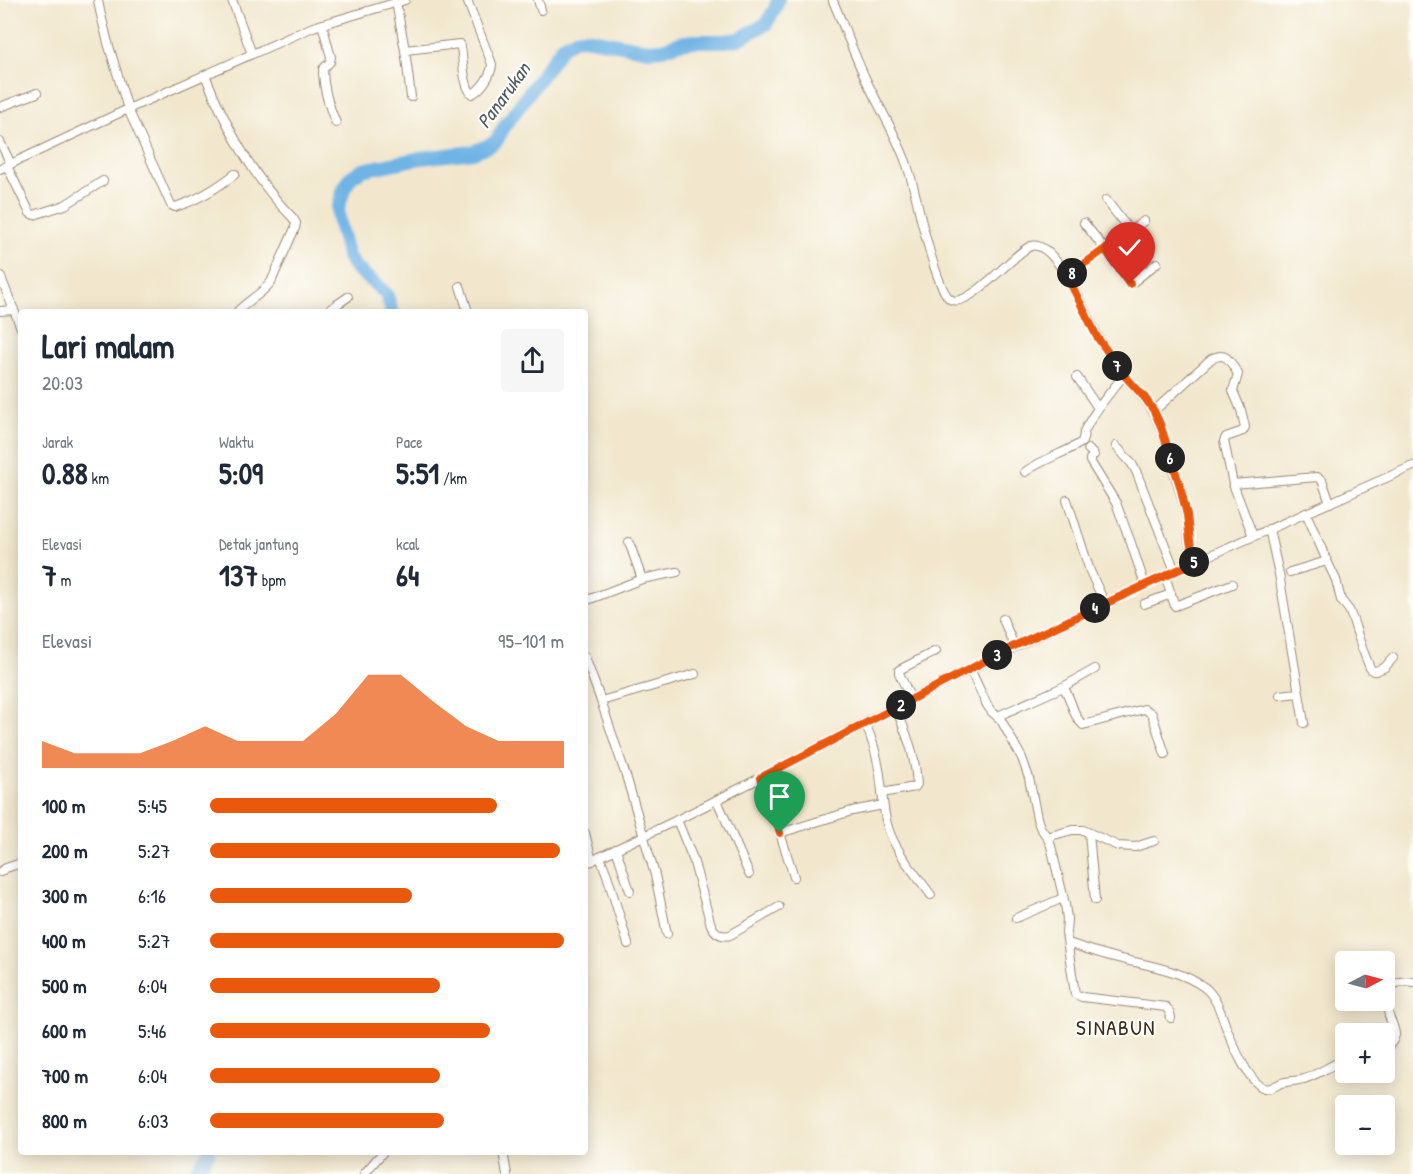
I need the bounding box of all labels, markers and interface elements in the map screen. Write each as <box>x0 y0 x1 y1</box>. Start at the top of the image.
water label: Panarukan <box>470 55 537 133</box>
pin <box>1104 222 1155 284</box>
icon: check <box>1113 231 1146 264</box>
pin: 8 <box>1057 258 1087 288</box>
text: 8 <box>1069 262 1075 284</box>
text: Lari malam <box>42 324 174 368</box>
button: share <box>501 329 564 392</box>
pin: 7 <box>1102 351 1132 381</box>
text: 7 <box>1113 355 1121 377</box>
text: 20:03 <box>42 369 83 396</box>
text: Jarak <box>42 431 73 453</box>
text: Waktu <box>219 431 254 453</box>
text: Pace <box>396 431 423 453</box>
pin: 6 <box>1155 443 1185 473</box>
text: 6 <box>1167 447 1173 469</box>
text: 0.88 <box>42 453 88 493</box>
text: 5:09 <box>219 453 263 493</box>
text: 5:51 <box>396 453 439 493</box>
text: km <box>88 467 109 489</box>
text: /km <box>439 467 467 489</box>
text: Elevasi <box>42 533 82 555</box>
text: Detak jantung <box>219 533 299 555</box>
text: kcal <box>396 533 419 555</box>
pin: 5 <box>1179 547 1209 577</box>
text: 5 <box>1191 551 1197 573</box>
text: 7 <box>42 555 57 595</box>
text: 137 <box>219 555 258 595</box>
text: 64 <box>396 555 419 595</box>
text: m <box>57 569 71 591</box>
text: bpm <box>258 569 286 591</box>
pin: 4 <box>1080 593 1110 623</box>
text: 4 <box>1092 597 1098 619</box>
text: Elevasi <box>42 627 92 654</box>
text: 95–101 m <box>498 627 564 654</box>
pin: 3 <box>982 640 1012 670</box>
text: 3 <box>993 644 1001 666</box>
pin: 2 <box>886 690 916 720</box>
text: 2 <box>897 694 905 716</box>
pin <box>754 771 805 833</box>
icon: arrive <box>763 780 796 813</box>
text: 100 m <box>42 792 85 819</box>
text: 5:45 <box>138 792 167 819</box>
text: 200 m <box>42 837 87 864</box>
text: 5:27 <box>138 837 170 864</box>
text: 300 m <box>42 882 87 909</box>
text: 6:16 <box>138 882 166 909</box>
text: 400 m <box>42 927 86 954</box>
text: 5:27 <box>138 927 170 954</box>
north arrow <box>1335 951 1395 1011</box>
map controls <box>1335 951 1395 1155</box>
text: 500 m <box>42 972 87 999</box>
text: 6:04 <box>138 972 167 999</box>
district label: SINABUN <box>1076 1013 1156 1042</box>
text: 600 m <box>42 1017 86 1044</box>
text: 5:46 <box>138 1017 167 1044</box>
button: + <box>1335 1023 1395 1083</box>
text: 700 m <box>42 1062 88 1089</box>
text: 6:04 <box>138 1062 167 1089</box>
button: − <box>1335 1095 1395 1155</box>
text: 800 m <box>42 1107 87 1134</box>
text: 6:03 <box>138 1107 169 1134</box>

